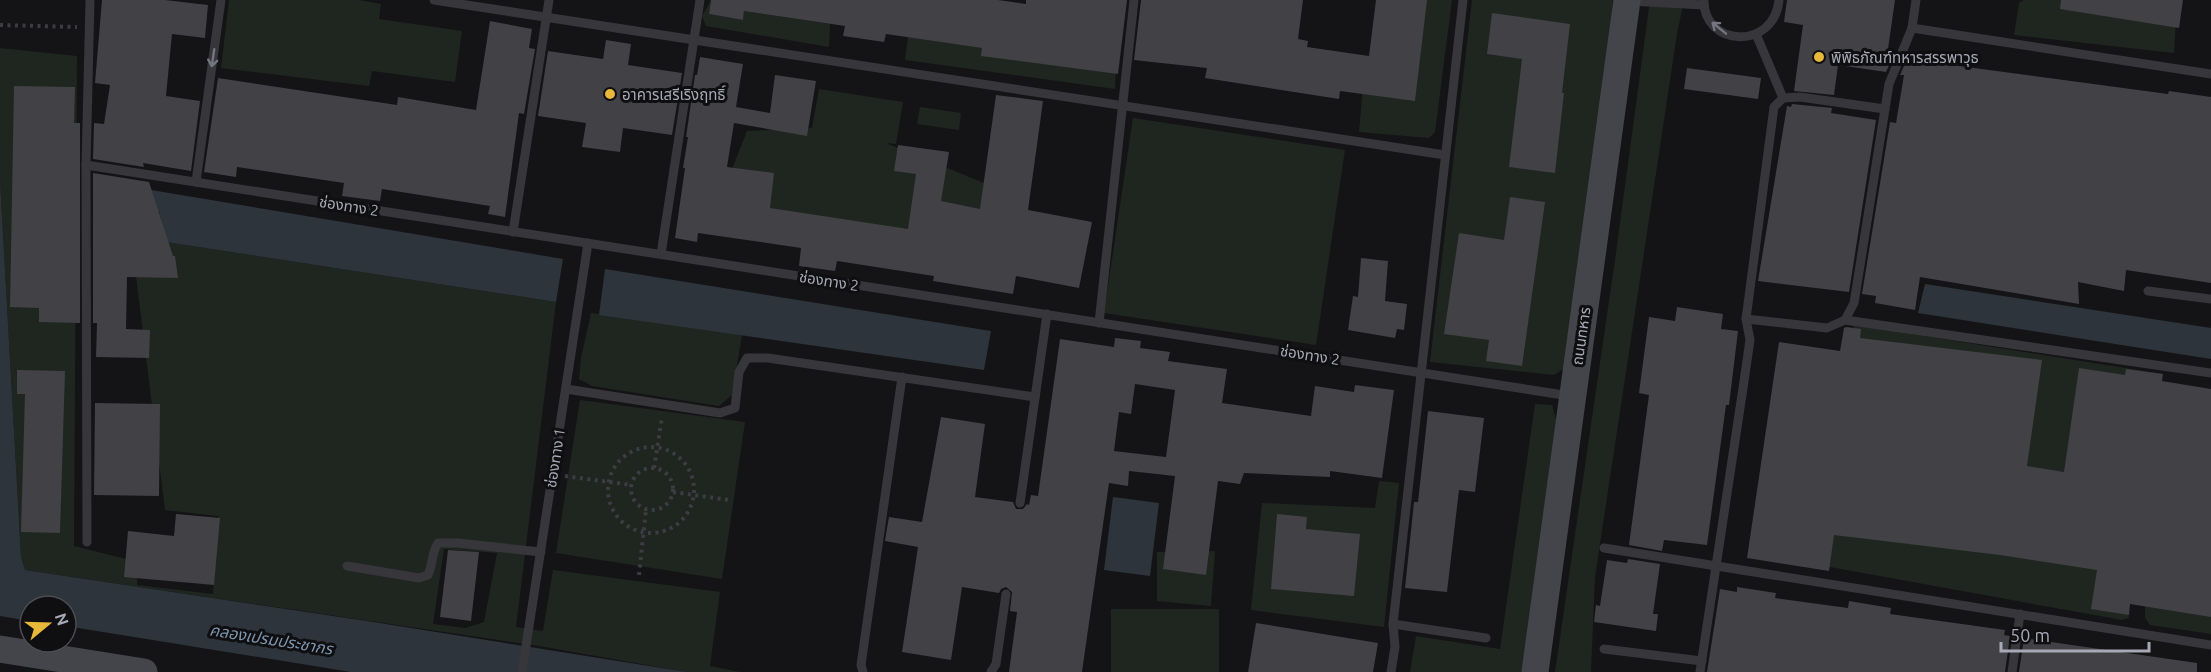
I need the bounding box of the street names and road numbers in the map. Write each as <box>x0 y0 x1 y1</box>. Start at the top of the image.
street label: ช่องทาง 2 <box>318 193 380 219</box>
street label: ช่องทาง 2 <box>798 268 860 294</box>
street label: ถนนทหาร <box>1568 306 1594 366</box>
street label: ช่องทาง 2 <box>1279 342 1341 368</box>
street label: ช่องทาง 1 <box>542 427 568 489</box>

